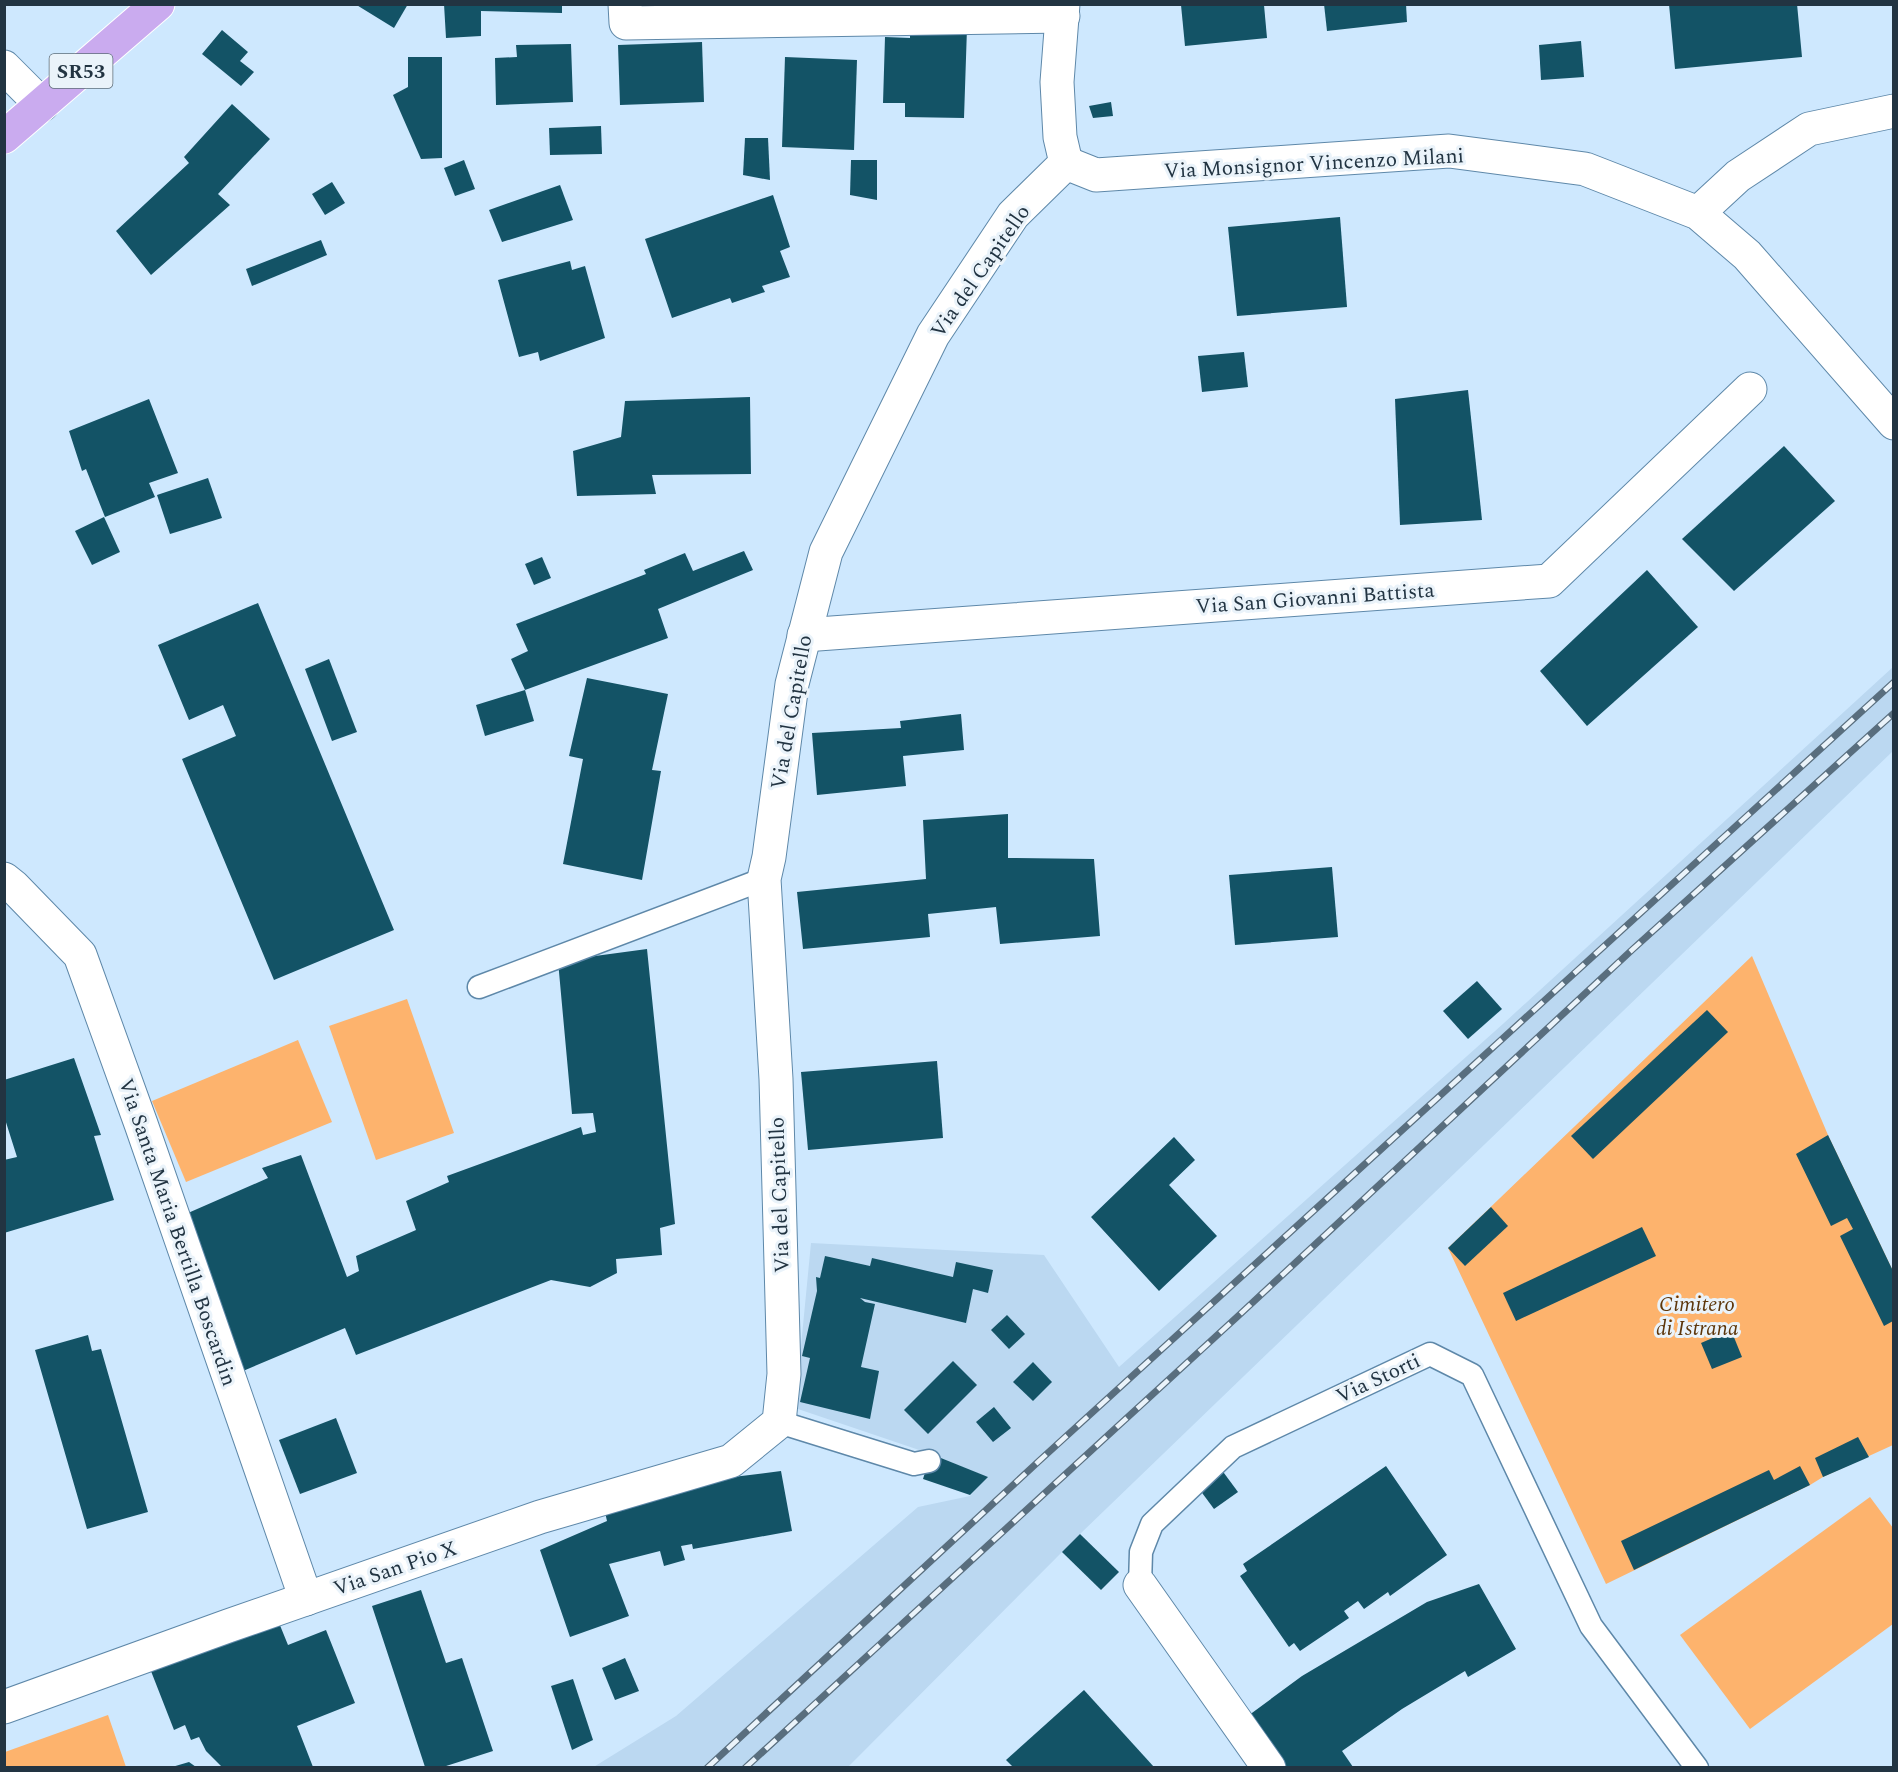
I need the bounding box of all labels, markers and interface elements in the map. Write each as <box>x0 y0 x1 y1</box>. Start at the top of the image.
road number: SR53 <box>50 54 112 88</box>
street label: Via Monsignor Vincenzo Milani <box>1163 140 1465 188</box>
street label: Via del Capitello <box>923 198 1039 345</box>
street label: Via San Giovanni Battista <box>1194 575 1436 623</box>
street label: Via del Capitello <box>763 632 821 792</box>
street label: Via Santa Maria Bertilla Boscardin <box>109 1074 245 1390</box>
street label: Via del Capitello <box>761 1116 799 1274</box>
park label: Cimitero di Istrana <box>1656 1289 1739 1345</box>
street label: Via Storti <box>1331 1345 1426 1412</box>
street label: Via San Pio X <box>329 1533 462 1605</box>

